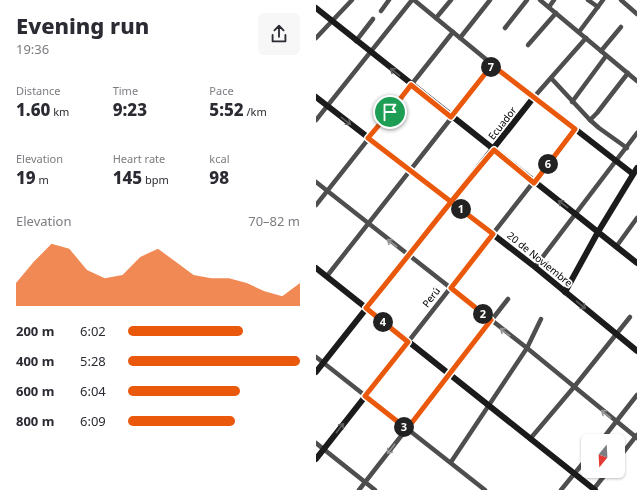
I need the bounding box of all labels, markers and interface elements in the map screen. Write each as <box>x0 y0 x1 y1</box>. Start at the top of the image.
text: Evening run <box>16 10 149 40</box>
button: share <box>258 13 300 55</box>
text: 19:36 <box>16 40 49 58</box>
pin: 7 <box>481 57 501 77</box>
text: 7 <box>488 59 494 74</box>
one-way arrow <box>389 67 400 76</box>
text: Distance <box>16 83 61 98</box>
text: Time <box>113 83 138 98</box>
text: Pace <box>209 83 234 98</box>
pin <box>373 95 407 129</box>
text: 1.60 <box>16 98 50 121</box>
text: 9:23 <box>113 98 147 121</box>
text: 5:52 <box>209 98 244 121</box>
icon: arrive <box>379 101 401 123</box>
text: km <box>50 104 69 119</box>
text: /km <box>244 104 267 119</box>
street label: Ecuador <box>485 104 519 142</box>
one-way arrow <box>341 117 352 126</box>
text: Elevation <box>16 151 63 166</box>
text: Heart rate <box>113 151 165 166</box>
text: kcal <box>209 151 230 166</box>
pin: 6 <box>538 154 558 174</box>
text: 6 <box>545 156 551 171</box>
text: 19 <box>16 166 36 189</box>
text: 145 <box>113 166 142 189</box>
text: 98 <box>209 166 229 189</box>
text: m <box>36 172 49 187</box>
text: bpm <box>142 172 169 187</box>
pin: 1 <box>451 199 471 219</box>
one-way arrow <box>557 200 568 208</box>
text: 1 <box>458 201 464 216</box>
text: Elevation <box>16 212 72 230</box>
text: 70–82 m <box>248 212 300 230</box>
street label: 20 de Noviembre <box>504 228 576 290</box>
one-way arrow <box>387 238 398 247</box>
street label: Perú <box>419 284 443 310</box>
one-way arrow <box>576 301 586 310</box>
pin: 2 <box>473 304 493 324</box>
text: 2 <box>480 306 486 321</box>
pin: 4 <box>373 312 393 332</box>
text: 4 <box>380 314 386 329</box>
text: 200 m <box>16 322 54 340</box>
text: 6:02 <box>80 322 106 340</box>
one-way arrow <box>500 327 511 336</box>
text: 400 m <box>16 352 54 370</box>
text: 5:28 <box>80 352 106 370</box>
text: 600 m <box>16 382 54 400</box>
text: 6:04 <box>80 382 106 400</box>
one-way arrow <box>601 409 612 418</box>
text: 800 m <box>16 412 54 430</box>
text: 6:09 <box>80 412 106 430</box>
pin: 3 <box>394 417 414 437</box>
text: 3 <box>401 419 407 434</box>
one-way arrow <box>336 423 344 434</box>
north arrow <box>581 434 625 478</box>
map controls <box>581 434 625 478</box>
one-way arrow <box>386 444 395 455</box>

